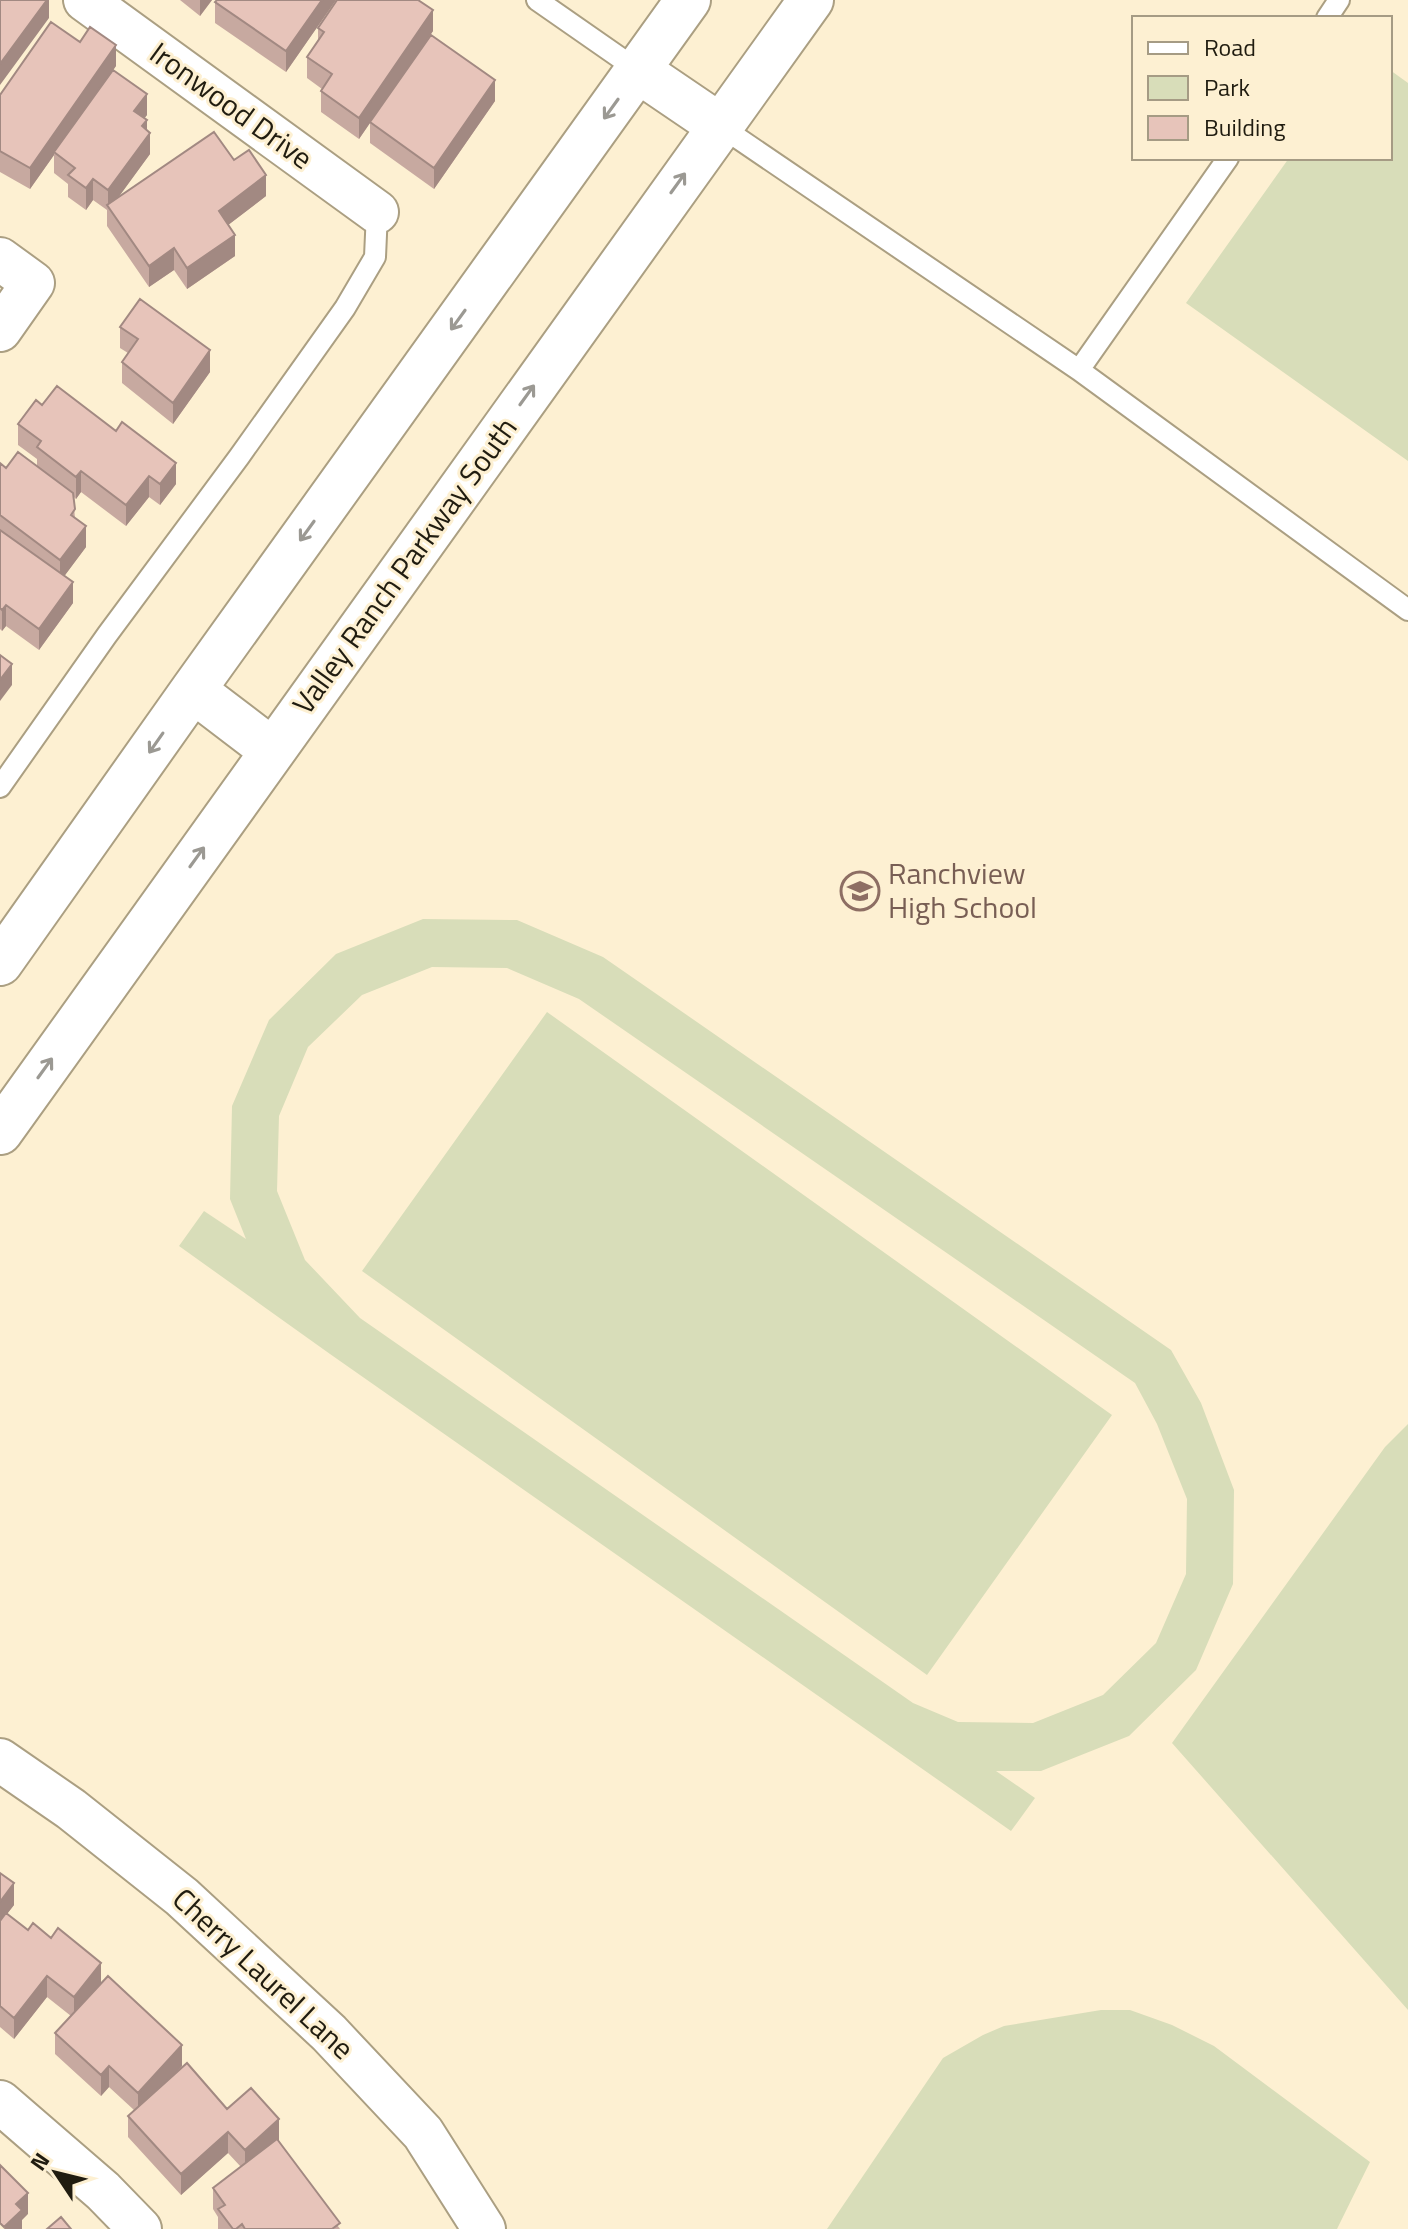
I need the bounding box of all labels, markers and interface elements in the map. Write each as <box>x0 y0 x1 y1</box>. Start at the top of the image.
legend <box>1132 16 1392 160</box>
text: Road <box>1204 29 1256 65</box>
street label: Ironwood Drive <box>141 30 323 180</box>
text: Park <box>1204 69 1250 105</box>
one-way arrow <box>602 98 619 120</box>
text: Building <box>1204 109 1286 145</box>
one-way arrow <box>670 173 687 195</box>
one-way arrow <box>450 309 467 331</box>
one-way arrow <box>519 384 535 406</box>
street label: Valley Ranch Parkway South <box>280 407 528 724</box>
one-way arrow <box>299 520 315 542</box>
one-way arrow <box>147 732 164 753</box>
one-way arrow <box>188 846 205 868</box>
place label: Ranchview High School <box>888 850 1037 930</box>
school or university icon: Ranchview High School <box>839 870 881 912</box>
one-way arrow <box>37 1058 54 1080</box>
street label: Cherry Laurel Lane <box>162 1877 365 2070</box>
north arrow <box>16 2133 96 2213</box>
text: N <box>21 2146 58 2178</box>

